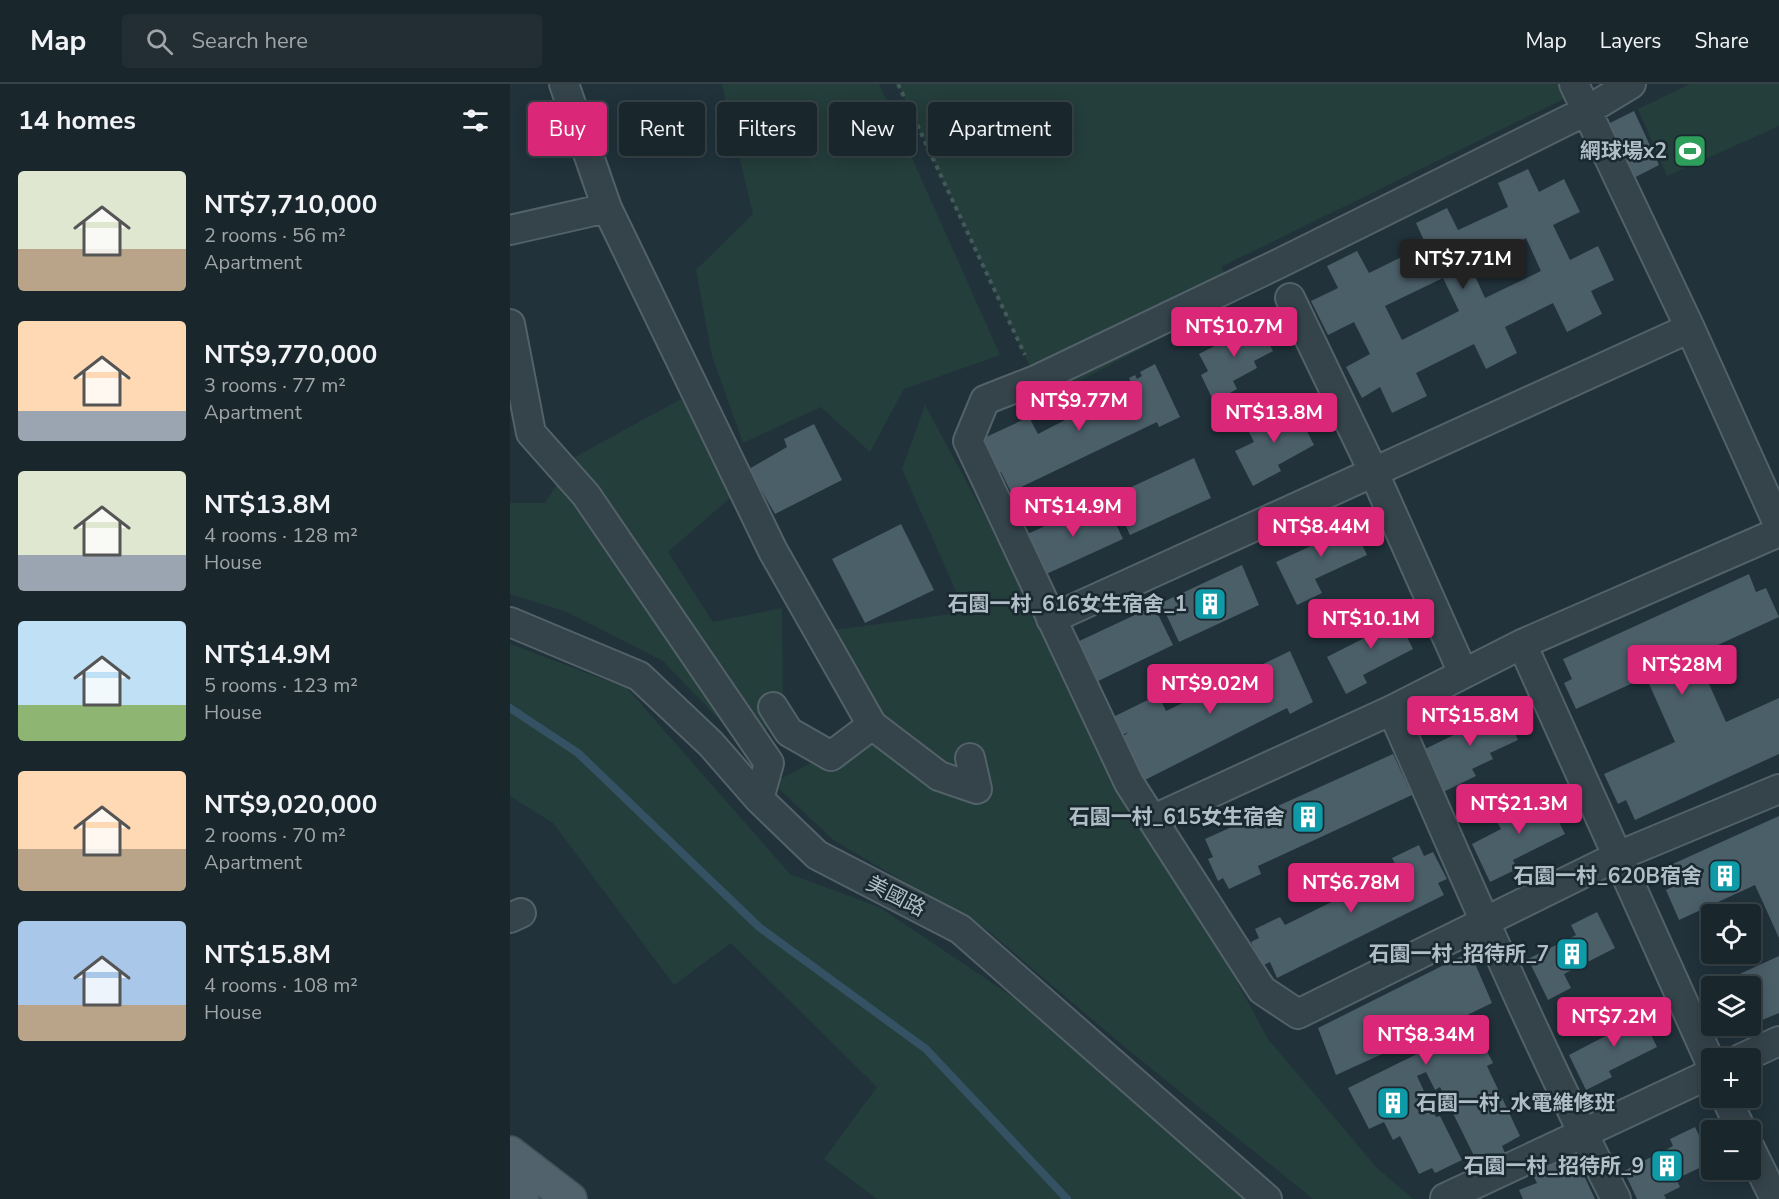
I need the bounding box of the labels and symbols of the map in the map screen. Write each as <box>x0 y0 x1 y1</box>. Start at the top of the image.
sports icon: 網球場x2 <box>1672 133 1708 169</box>
place label: 網球場x2 <box>1580 137 1667 165</box>
pin: NT$7.71M <box>1401 239 1525 290</box>
pin: NT$10.7M <box>1172 307 1296 358</box>
pin: NT$9.77M <box>1017 381 1141 432</box>
pin: NT$13.8M <box>1212 393 1336 444</box>
pin: NT$14.9M <box>1011 487 1135 538</box>
pin: NT$8.44M <box>1259 507 1383 558</box>
building icon: 石園一村_616女生宿舍_1 <box>1192 586 1228 622</box>
place label: 石園一村_616女生宿舍_1 <box>948 590 1187 618</box>
pin: NT$10.1M <box>1309 599 1433 650</box>
pin: NT$28M <box>1633 645 1731 696</box>
pin: NT$9.02M <box>1148 664 1272 715</box>
pin: NT$15.8M <box>1408 696 1532 747</box>
pin: NT$21.3M <box>1457 784 1581 835</box>
building icon: 石園一村_615女生宿舍 <box>1290 799 1326 835</box>
place label: 石園一村_615女生宿舍 <box>1069 803 1285 831</box>
building icon: 石園一村_620B宿舍 <box>1707 858 1743 894</box>
place label: 石園一村_620B宿舍 <box>1513 862 1702 890</box>
pin: NT$6.78M <box>1289 863 1413 914</box>
street label: 美國路 <box>862 869 930 923</box>
building icon: 石園一村_招待所_7 <box>1554 936 1590 972</box>
place label: 石園一村_招待所_7 <box>1368 940 1549 968</box>
pin: NT$7.2M <box>1559 997 1669 1048</box>
pin: NT$8.34M <box>1364 1015 1488 1066</box>
building icon: 石園一村_水電維修班 <box>1375 1085 1411 1121</box>
place label: 石園一村_水電維修班 <box>1416 1089 1616 1117</box>
building icon: 石園一村_招待所_9 <box>1649 1148 1685 1184</box>
place label: 石園一村_招待所_9 <box>1463 1152 1644 1180</box>

